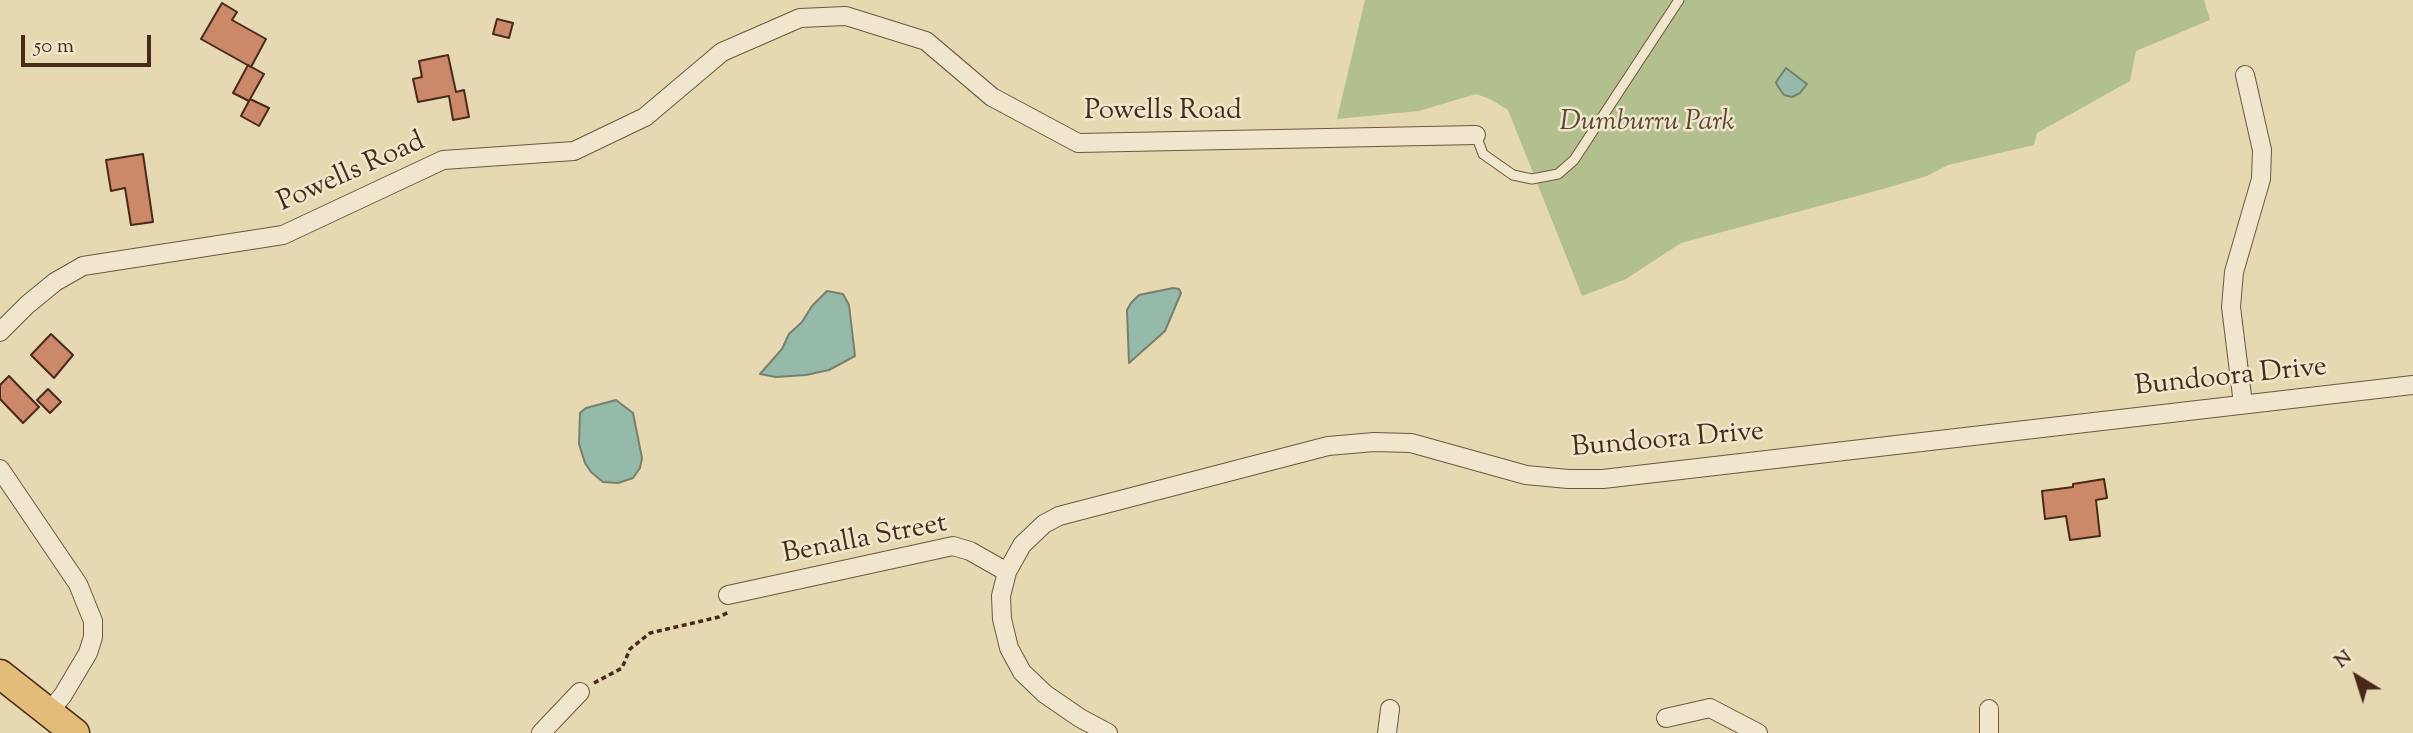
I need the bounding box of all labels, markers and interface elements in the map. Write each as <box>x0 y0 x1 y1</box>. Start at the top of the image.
scale bar <box>24 21 154 65</box>
text: 50 m <box>34 32 74 62</box>
street label: Powells Road <box>1084 96 1242 130</box>
park label: Dumburru Park <box>1560 107 1734 141</box>
street label: Powells Road <box>273 127 431 221</box>
street label: Bundoora Drive <box>2133 352 2329 406</box>
street label: Bundoora Drive <box>1570 417 1766 467</box>
street label: Benalla Street <box>780 509 950 573</box>
north arrow <box>2322 642 2392 712</box>
text: N <box>2329 645 2358 675</box>

